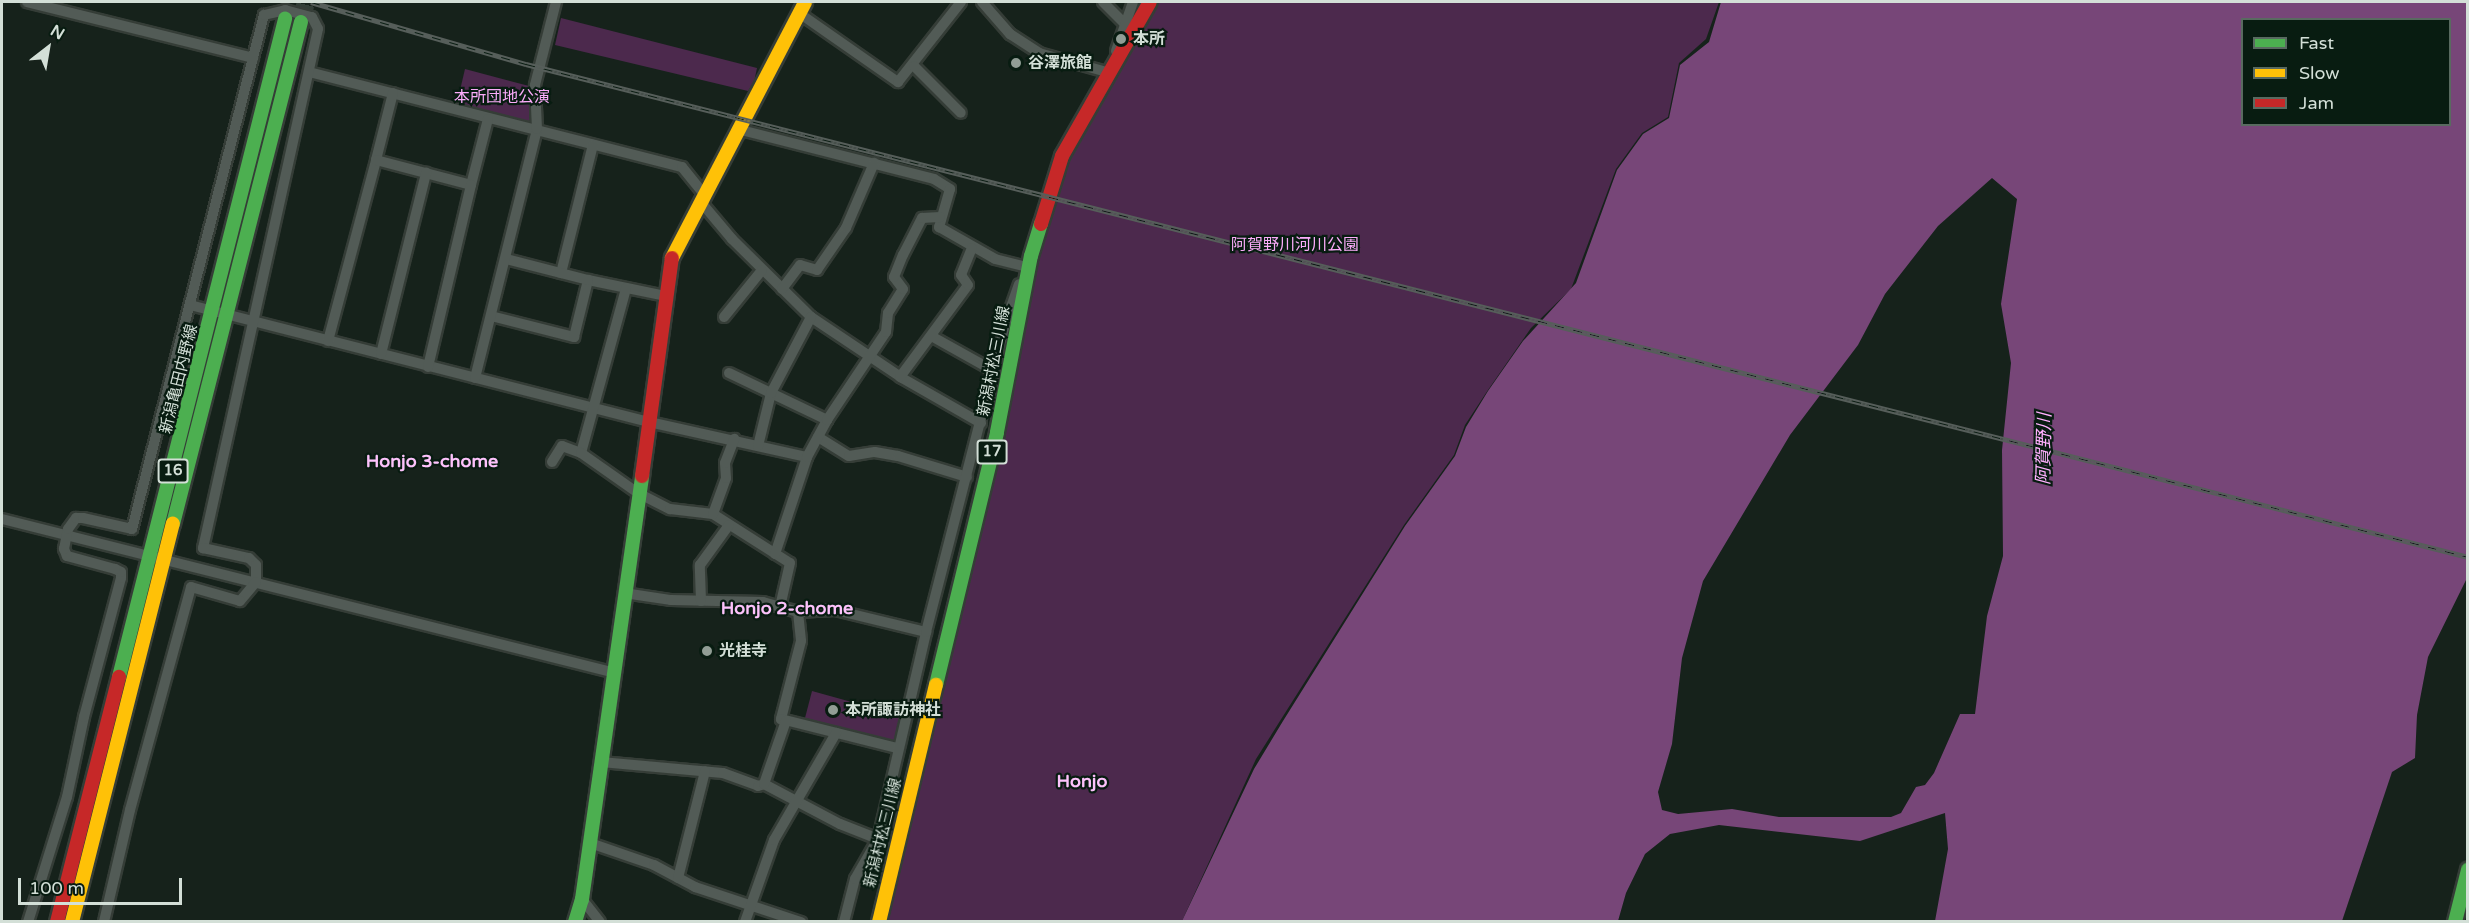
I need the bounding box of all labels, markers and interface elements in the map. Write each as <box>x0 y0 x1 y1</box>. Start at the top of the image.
north arrow <box>18 18 78 78</box>
legend <box>2241 18 2451 126</box>
text: N <box>47 21 68 44</box>
place label: 本所 <box>1133 29 1165 49</box>
marker: 本所 <box>1114 32 1128 46</box>
text: Fast <box>2299 32 2334 54</box>
place label: 谷澤旅館 <box>1028 53 1092 73</box>
marker: 谷澤旅館 <box>1009 56 1023 70</box>
text: Slow <box>2299 62 2340 84</box>
park label: 本所団地公演 <box>454 87 550 107</box>
text: Jam <box>2299 92 2334 114</box>
park label: 阿賀野川河川公園 <box>1231 235 1359 255</box>
street label: 新潟村松三川線 <box>974 304 1014 418</box>
street label: 新潟亀田内野線 <box>156 322 202 436</box>
water label: 阿賀野川 <box>2033 413 2055 485</box>
road number: 17 <box>976 440 1008 464</box>
district label: Honjo 3-chome <box>366 450 498 472</box>
road number: 16 <box>156 459 190 483</box>
district label: Honjo 2-chome <box>721 597 853 619</box>
place label: 光桂寺 <box>719 641 767 661</box>
marker: 光桂寺 <box>700 644 714 658</box>
place label: 本所諏訪神社 <box>845 700 941 720</box>
marker: 本所諏訪神社 <box>826 703 840 717</box>
district label: Honjo <box>1057 770 1107 792</box>
street label: 新潟村松三川線 <box>860 776 906 890</box>
scale bar <box>21 866 184 904</box>
text: 100 m <box>29 877 84 899</box>

